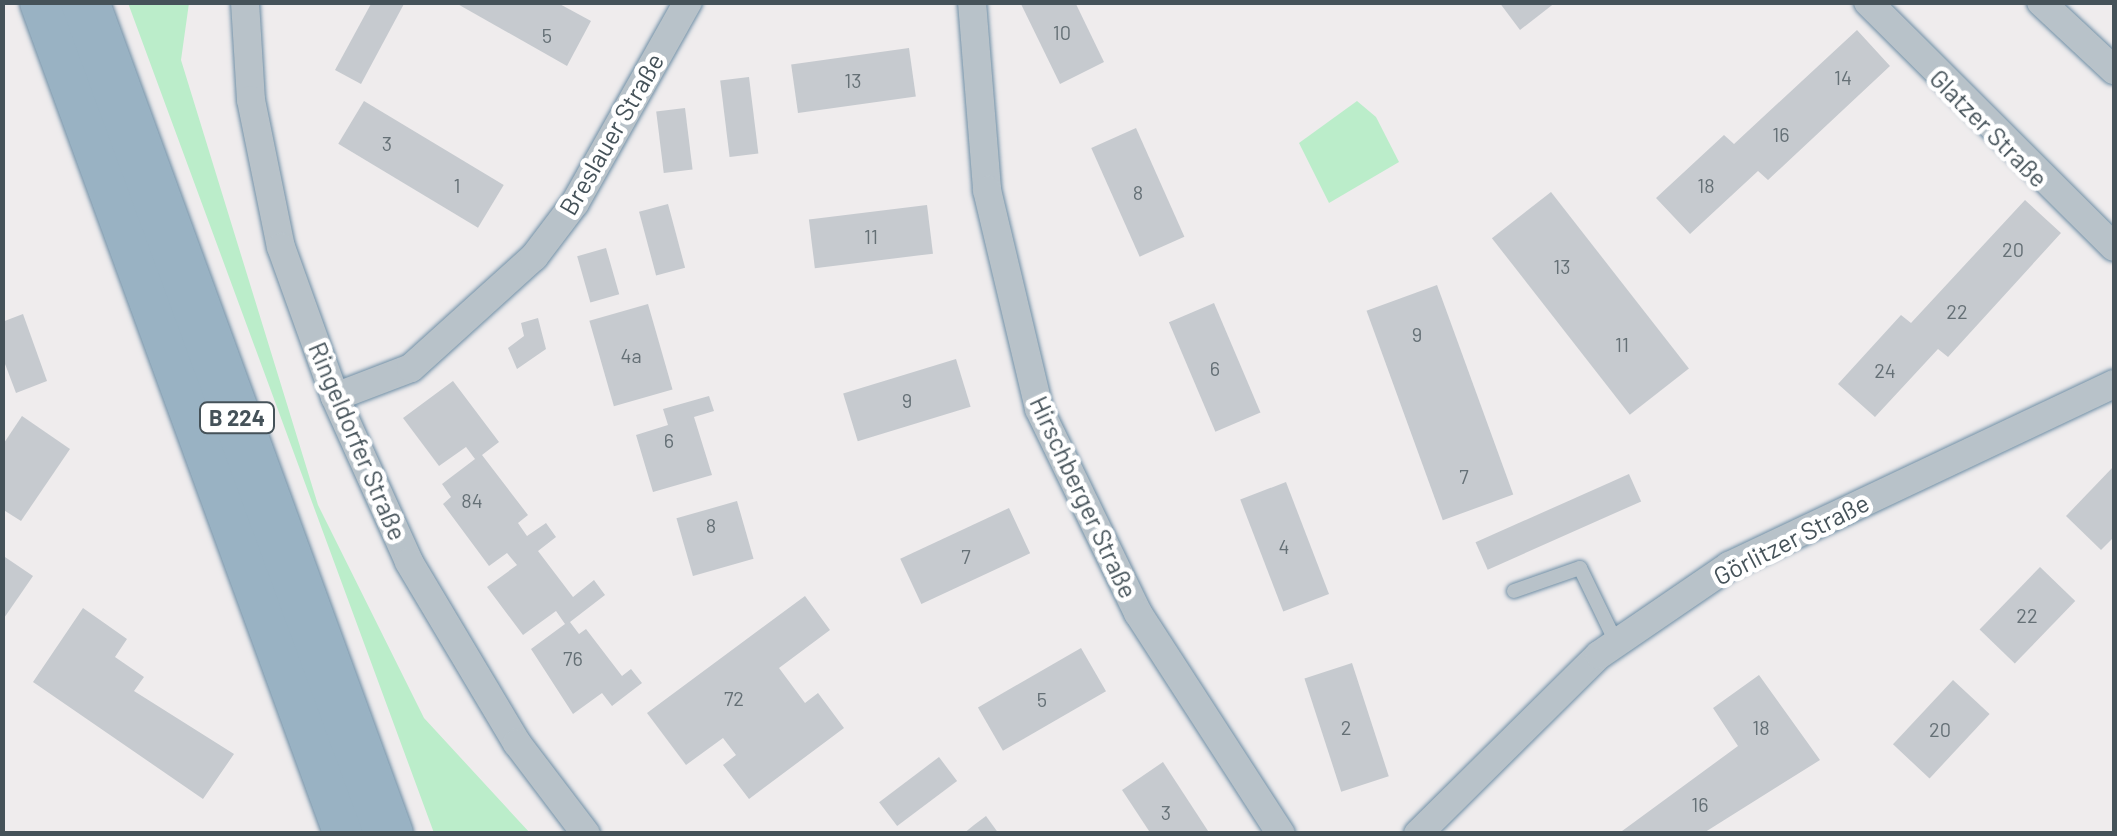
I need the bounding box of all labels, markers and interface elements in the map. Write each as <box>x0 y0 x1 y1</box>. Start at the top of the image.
house number: 10 <box>1053 20 1071 44</box>
house number: 5 <box>542 23 552 47</box>
street label: Breslauer Straße <box>553 48 669 220</box>
street label: Glatzer Straße <box>1924 63 2054 193</box>
house number: 14 <box>1834 65 1852 89</box>
house number: 13 <box>844 68 862 92</box>
house number: 16 <box>1772 122 1790 146</box>
house number: 3 <box>382 131 392 155</box>
house number: 1 <box>454 173 460 197</box>
house number: 18 <box>1697 173 1715 197</box>
house number: 8 <box>1133 180 1143 204</box>
house number: 11 <box>864 224 878 248</box>
house number: 20 <box>2002 237 2024 261</box>
house number: 13 <box>1553 254 1571 278</box>
house number: 22 <box>1946 299 1968 323</box>
house number: 9 <box>1412 322 1422 346</box>
house number: 11 <box>1615 332 1629 356</box>
street label: Ringeldorfer Straße <box>303 337 413 545</box>
house number: 4a <box>620 343 642 367</box>
house number: 6 <box>1210 356 1220 380</box>
house number: 24 <box>1874 358 1896 382</box>
house number: 9 <box>902 388 912 412</box>
street label: Hirschberger Straße <box>1024 391 1144 603</box>
road number: B 224 <box>197 401 277 435</box>
house number: 6 <box>664 428 674 452</box>
house number: 7 <box>1459 464 1469 488</box>
street label: Görlitzer Straße <box>1708 487 1874 591</box>
house number: 84 <box>461 488 483 512</box>
house number: 8 <box>706 513 716 537</box>
house number: 4 <box>1278 534 1290 558</box>
house number: 7 <box>961 544 971 568</box>
house number: 22 <box>2016 603 2038 627</box>
house number: 76 <box>563 646 583 670</box>
house number: 72 <box>724 686 744 710</box>
house number: 5 <box>1037 687 1047 711</box>
house number: 2 <box>1341 715 1351 739</box>
house number: 18 <box>1752 715 1770 739</box>
house number: 20 <box>1929 717 1951 741</box>
house number: 16 <box>1691 792 1709 816</box>
house number: 3 <box>1161 800 1171 824</box>

